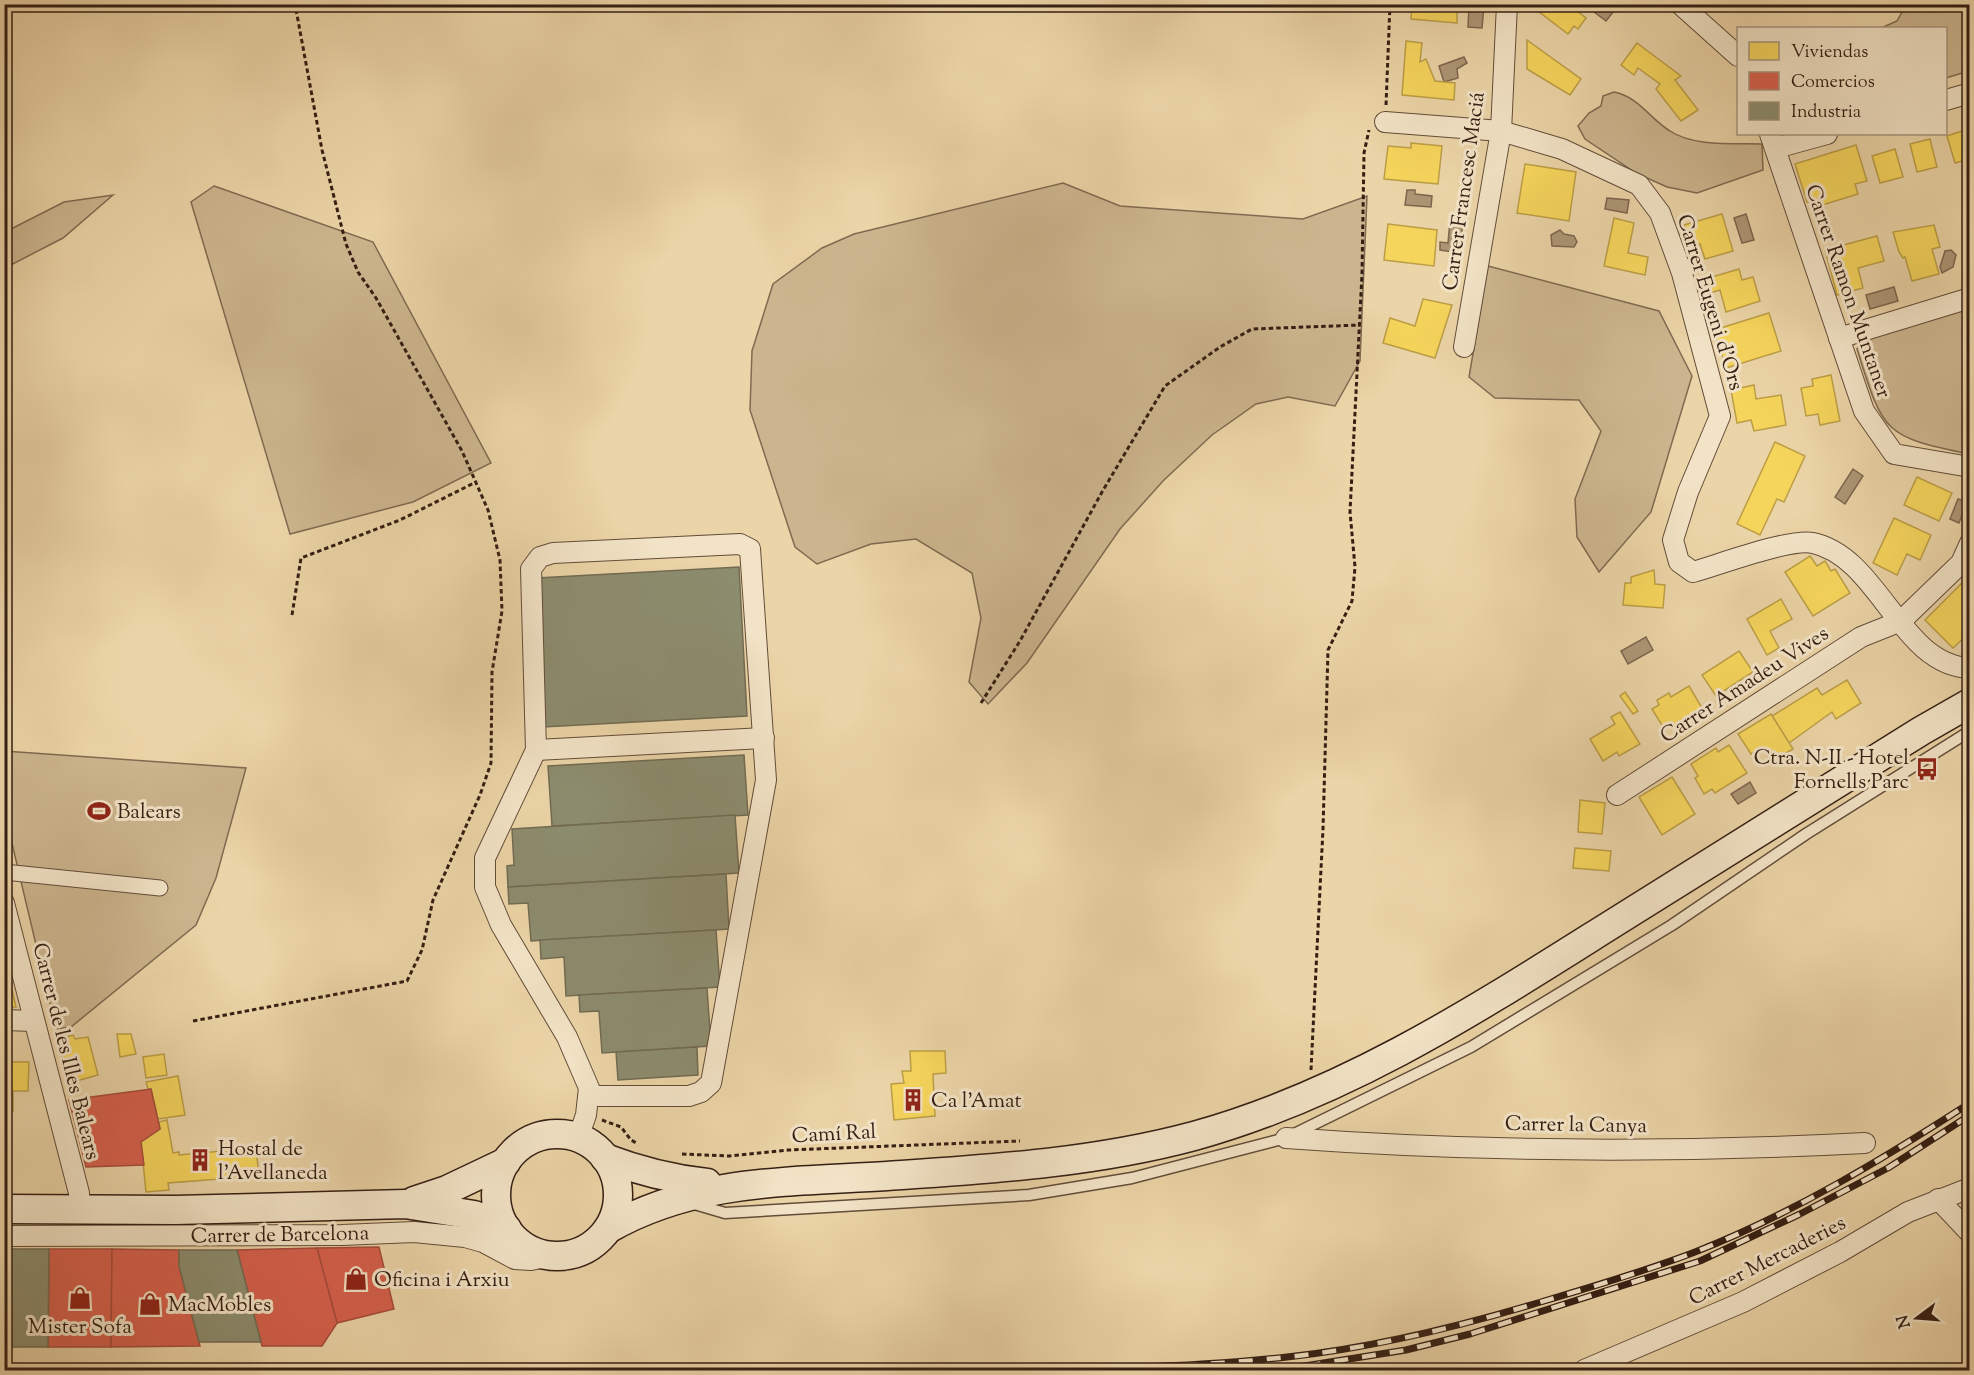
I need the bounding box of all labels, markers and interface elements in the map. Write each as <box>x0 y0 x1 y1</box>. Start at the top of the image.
legend <box>1737 27 1947 135</box>
text: Viviendas <box>1791 40 1868 66</box>
text: Comercios <box>1791 70 1875 96</box>
street label: Carrer Francesc Maciá <box>1436 90 1494 293</box>
text: Industria <box>1791 100 1861 126</box>
street label: Carrer Ramon Muntaner <box>1796 181 1898 403</box>
street label: Carrer Eugeni d'Ors <box>1668 211 1750 394</box>
street label: Carrer Amadeu Vives <box>1655 620 1835 752</box>
place label: Ctra. N-II - Hotel Fornells Parc <box>1754 744 1909 798</box>
bus stop icon: Ctra. N-II - Hotel Fornells Parc <box>1914 756 1940 782</box>
sports icon: Balears <box>86 798 112 824</box>
place label: Balears <box>117 798 181 828</box>
street label: Carrer de les Illes Balears <box>24 940 107 1163</box>
building icon: Ca l'Amat <box>900 1087 926 1113</box>
place label: Ca l'Amat <box>931 1087 1022 1117</box>
street label: Carrer la Canya <box>1505 1110 1648 1142</box>
street label: Camí Ral <box>791 1118 877 1152</box>
place label: Hostal de l'Avellaneda <box>218 1135 328 1189</box>
building icon: Hostal de l'Avellaneda <box>187 1147 213 1173</box>
street label: Carrer Mercaderies <box>1684 1209 1852 1314</box>
street label: Carrer de Barcelona <box>190 1219 370 1253</box>
shop icon: Oficina i Arxiu <box>343 1266 369 1292</box>
place label: Oficina i Arxiu <box>374 1266 510 1296</box>
shop icon: Mister Sofa <box>67 1285 93 1311</box>
north arrow <box>1887 1288 1947 1348</box>
shop icon: MacMobles <box>137 1291 163 1317</box>
place label: MacMobles <box>168 1291 271 1321</box>
text: N <box>1892 1312 1918 1331</box>
place label: Mister Sofa <box>28 1313 132 1343</box>

